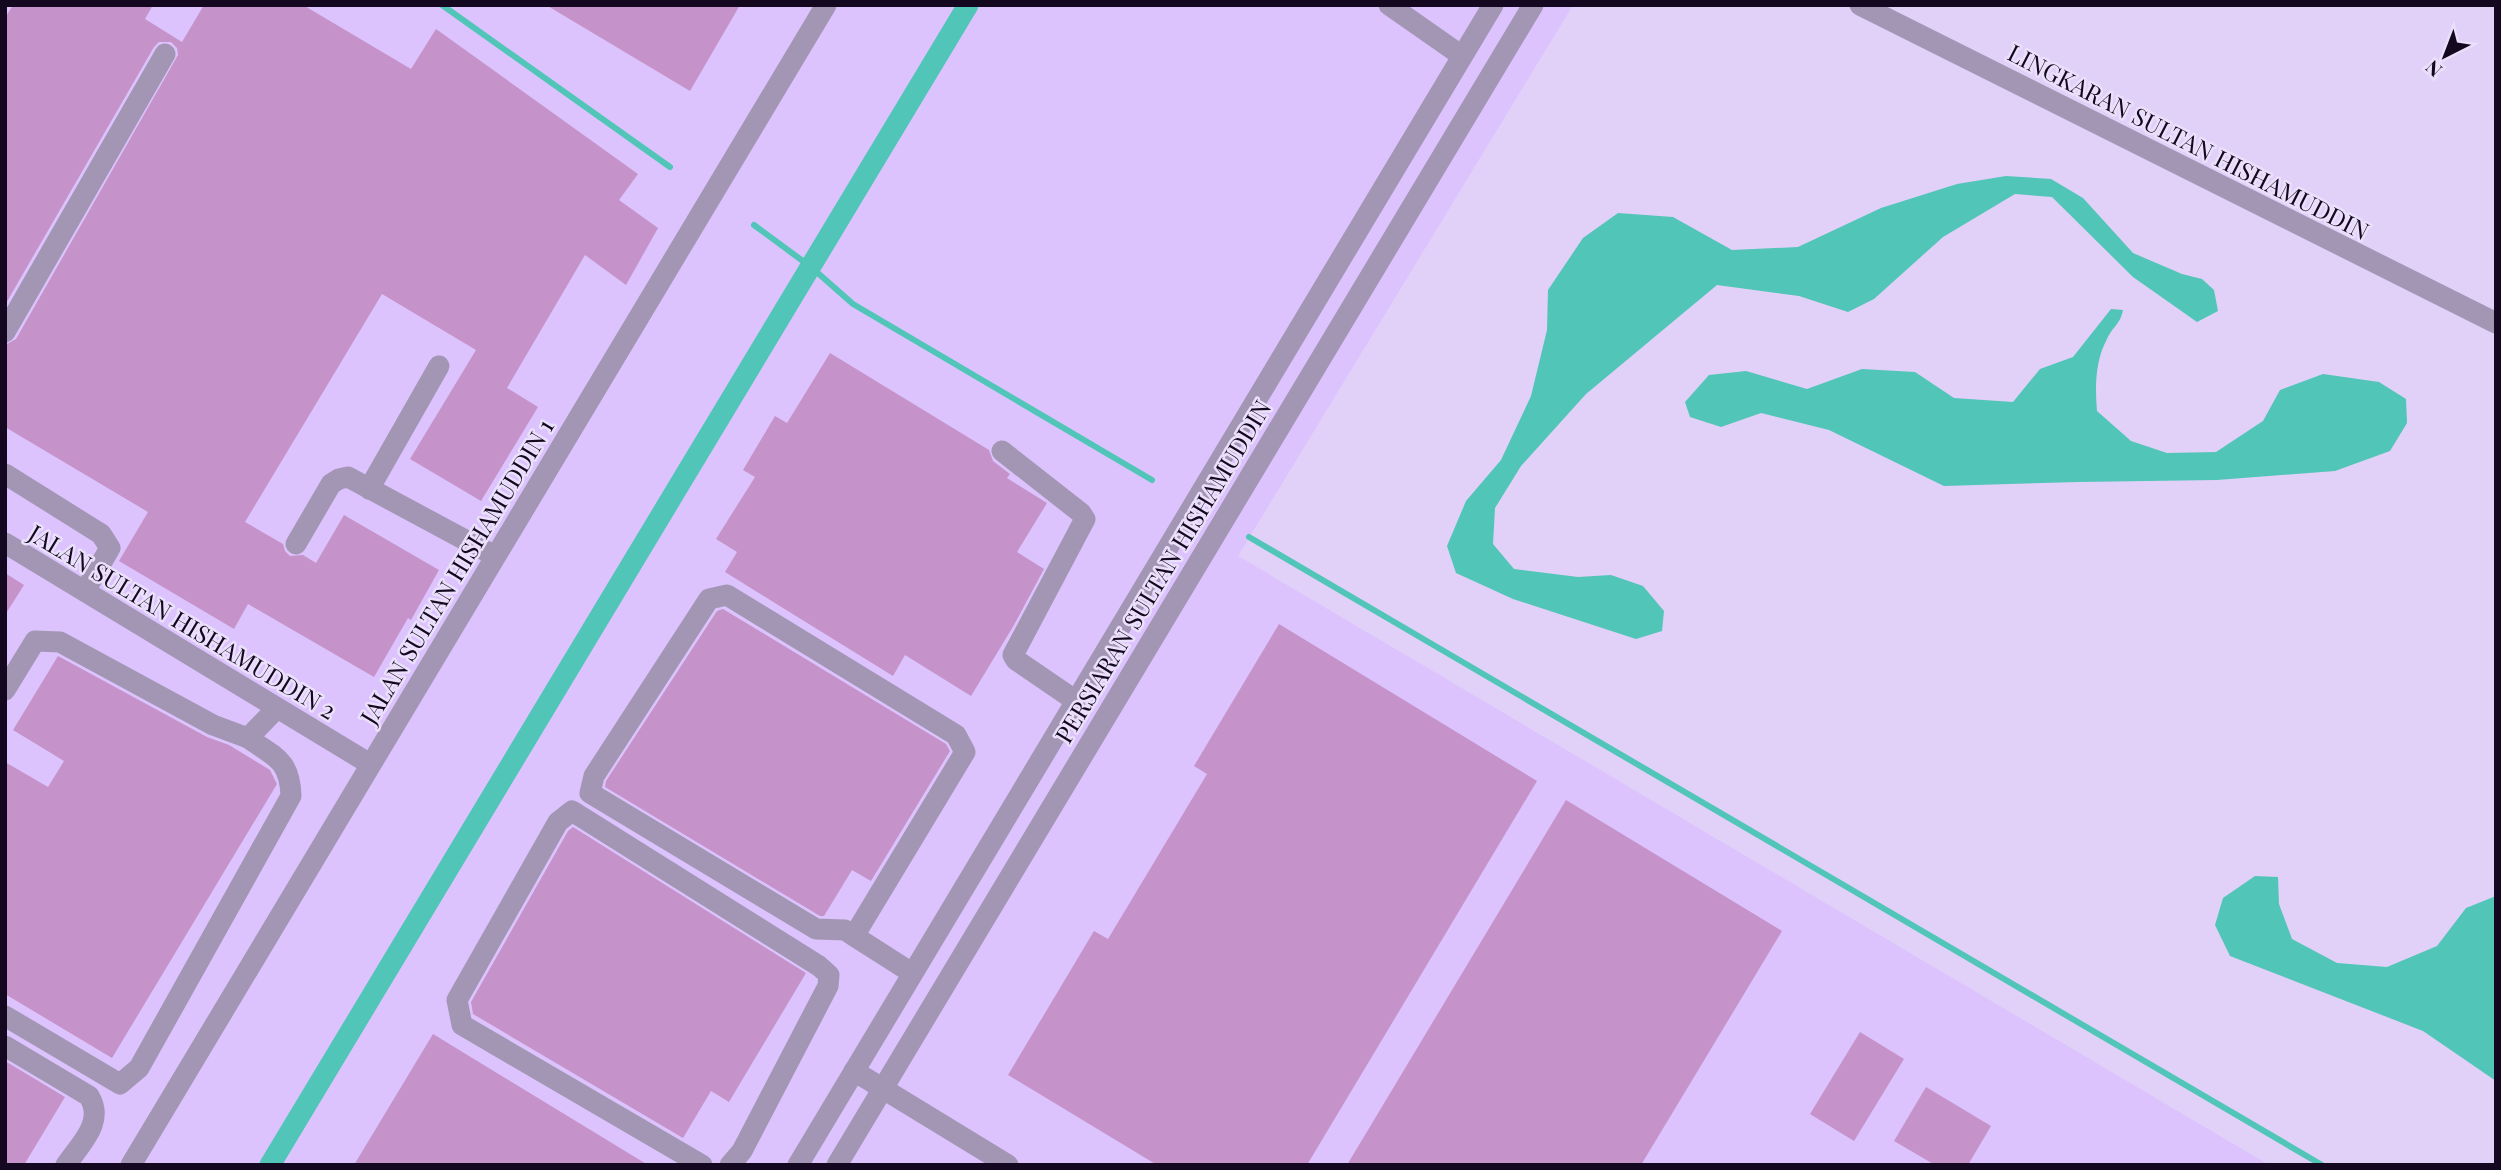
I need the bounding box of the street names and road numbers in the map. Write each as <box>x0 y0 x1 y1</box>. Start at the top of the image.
street label: LINGKARAN SULTAN HISHAMUDDIN <box>2003 36 2375 246</box>
street label: PERSIARAN SULTAN HISHAMUDDIN <box>1047 393 1277 748</box>
street label: JALAN SULTAN HISHAMUDDIN 1 <box>351 412 560 730</box>
street label: JALAN SULTAN HISHAMUDDIN 2 <box>23 516 343 726</box>

